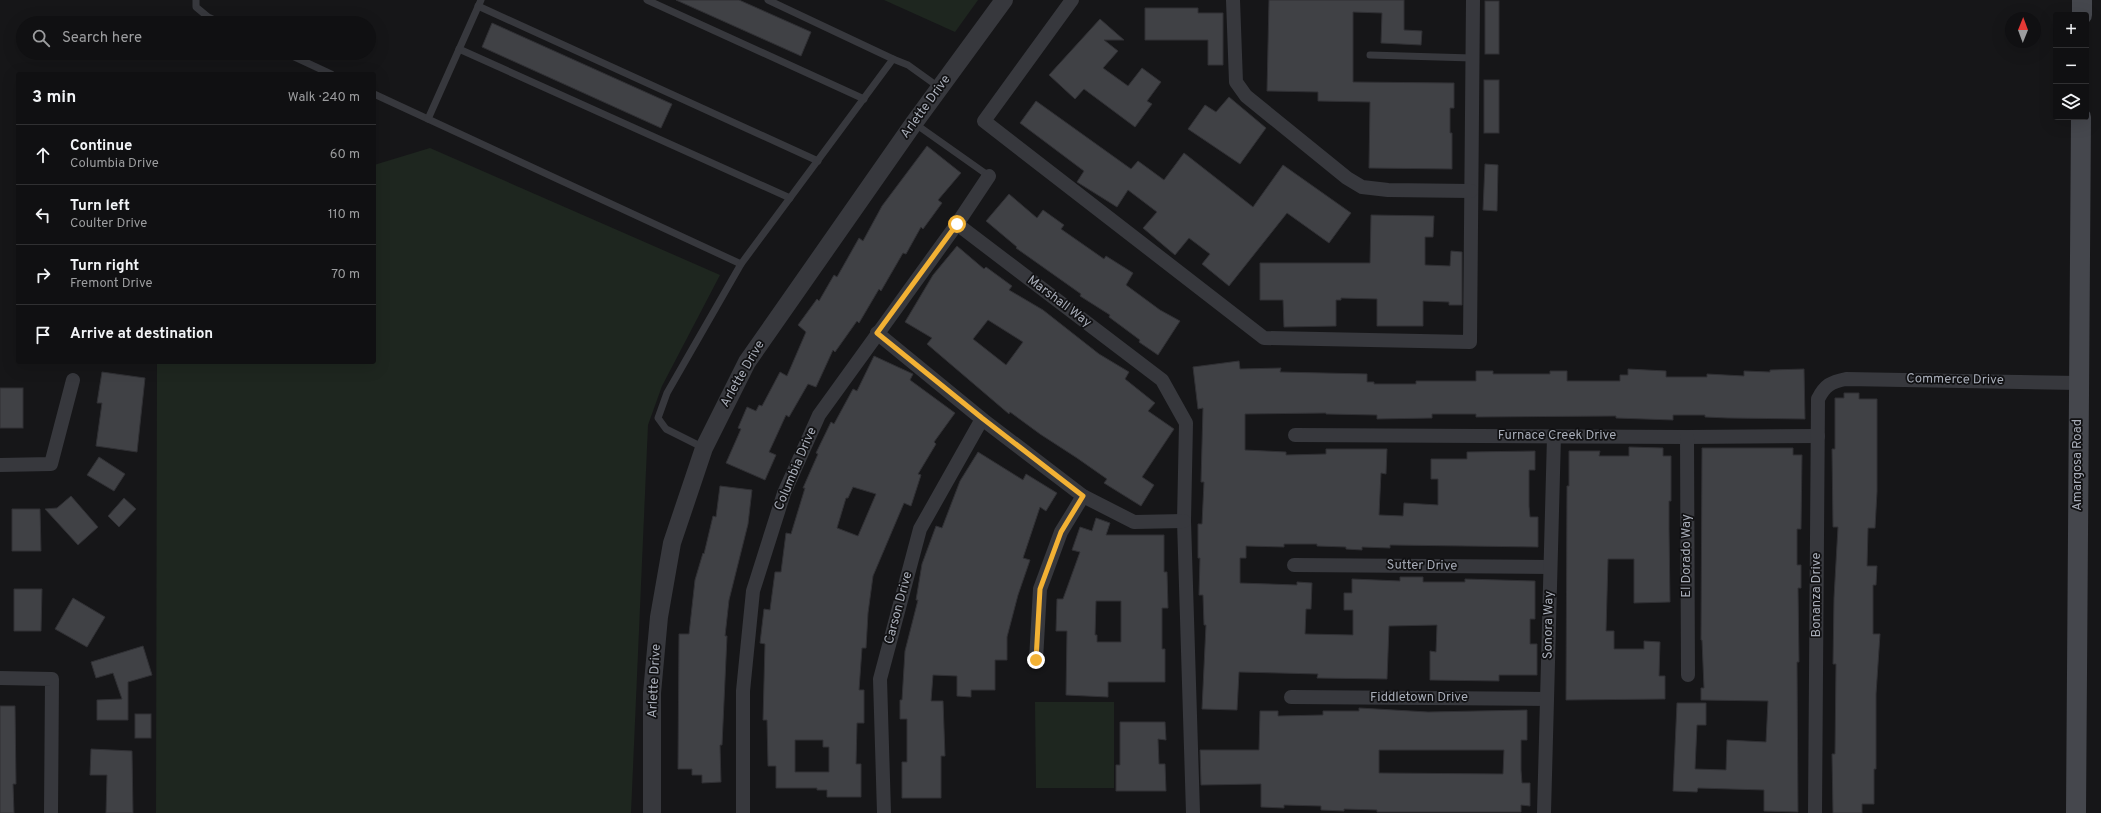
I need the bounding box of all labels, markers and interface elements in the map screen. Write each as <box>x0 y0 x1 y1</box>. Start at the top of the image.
north arrow <box>2005 12 2041 48</box>
map controls <box>2053 12 2089 120</box>
button: + <box>2053 12 2089 48</box>
search box <box>16 16 376 60</box>
icon: search <box>30 27 52 49</box>
text: Search here <box>62 29 142 48</box>
button: − <box>2053 48 2089 84</box>
street label: Arlette Drive <box>898 72 954 142</box>
button: layers <box>2053 84 2089 120</box>
text: 3 min <box>32 87 76 109</box>
text: Walk · 240 m <box>288 90 360 106</box>
text: Continue <box>70 137 132 156</box>
icon: ahead <box>32 144 54 166</box>
text: 60 m <box>330 147 360 163</box>
text: Columbia Drive <box>70 156 159 172</box>
text: Turn left <box>70 197 130 216</box>
icon: left <box>32 204 54 226</box>
text: 110 m <box>328 207 360 223</box>
route start <box>948 215 966 233</box>
text: Coulter Drive <box>70 216 147 232</box>
text: Turn right <box>70 257 139 276</box>
icon: right <box>32 264 54 286</box>
text: 70 m <box>331 267 360 283</box>
street label: Marshall Way <box>1024 273 1094 331</box>
text: Fremont Drive <box>70 276 152 292</box>
icon: arrive <box>32 324 54 346</box>
text: Arrive at destination <box>70 325 213 344</box>
street label: Arlette Drive <box>717 338 769 410</box>
street label: Commerce Drive <box>1906 371 2004 389</box>
street label: Amargosa Road <box>2070 419 2086 511</box>
street label: Columbia Drive <box>771 425 821 513</box>
street label: Furnace Creek Drive <box>1498 428 1616 444</box>
street label: El Dorado Way <box>1679 514 1695 598</box>
street label: Bonanza Drive <box>1809 553 1825 637</box>
street label: Sutter Drive <box>1387 557 1457 575</box>
street label: Carson Drive <box>882 570 916 646</box>
street label: Sonora Way <box>1540 591 1558 659</box>
street label: Arlette Drive <box>645 643 665 719</box>
route end <box>1027 651 1045 669</box>
street label: Fiddletown Drive <box>1370 690 1468 706</box>

